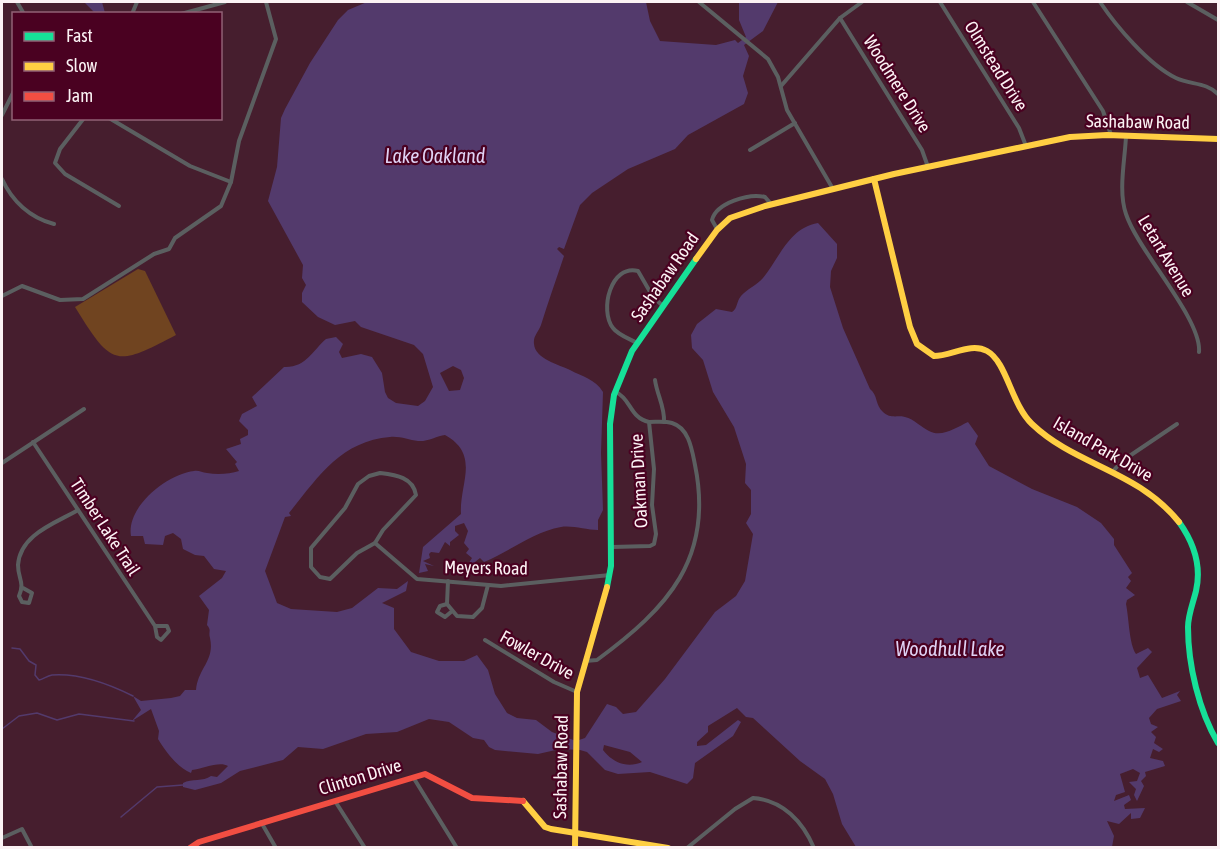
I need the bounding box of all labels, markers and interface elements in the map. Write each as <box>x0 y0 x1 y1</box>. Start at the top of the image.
legend <box>12 12 222 120</box>
street label: Olmstead Drive <box>960 17 1032 115</box>
text: Fast <box>66 25 93 46</box>
street label: Woodmere Drive <box>859 32 935 136</box>
text: Slow <box>66 55 97 76</box>
text: Jam <box>66 85 93 106</box>
street label: Sashabaw Road <box>1086 110 1190 133</box>
water label: Lake Oakland <box>385 144 486 167</box>
street label: Letart Avenue <box>1134 211 1199 300</box>
street label: Sashabaw Road <box>626 228 703 325</box>
street label: Island Park Drive <box>1050 412 1157 485</box>
street label: Oakman Drive <box>626 433 651 529</box>
street label: Timber Lake Trail <box>66 474 145 579</box>
street label: Meyers Road <box>444 556 528 579</box>
street label: Fowler Drive <box>497 626 578 683</box>
water label: Woodhull Lake <box>895 637 1005 660</box>
street label: Sashabaw Road <box>549 715 572 819</box>
street label: Clinton Drive <box>316 754 404 799</box>

